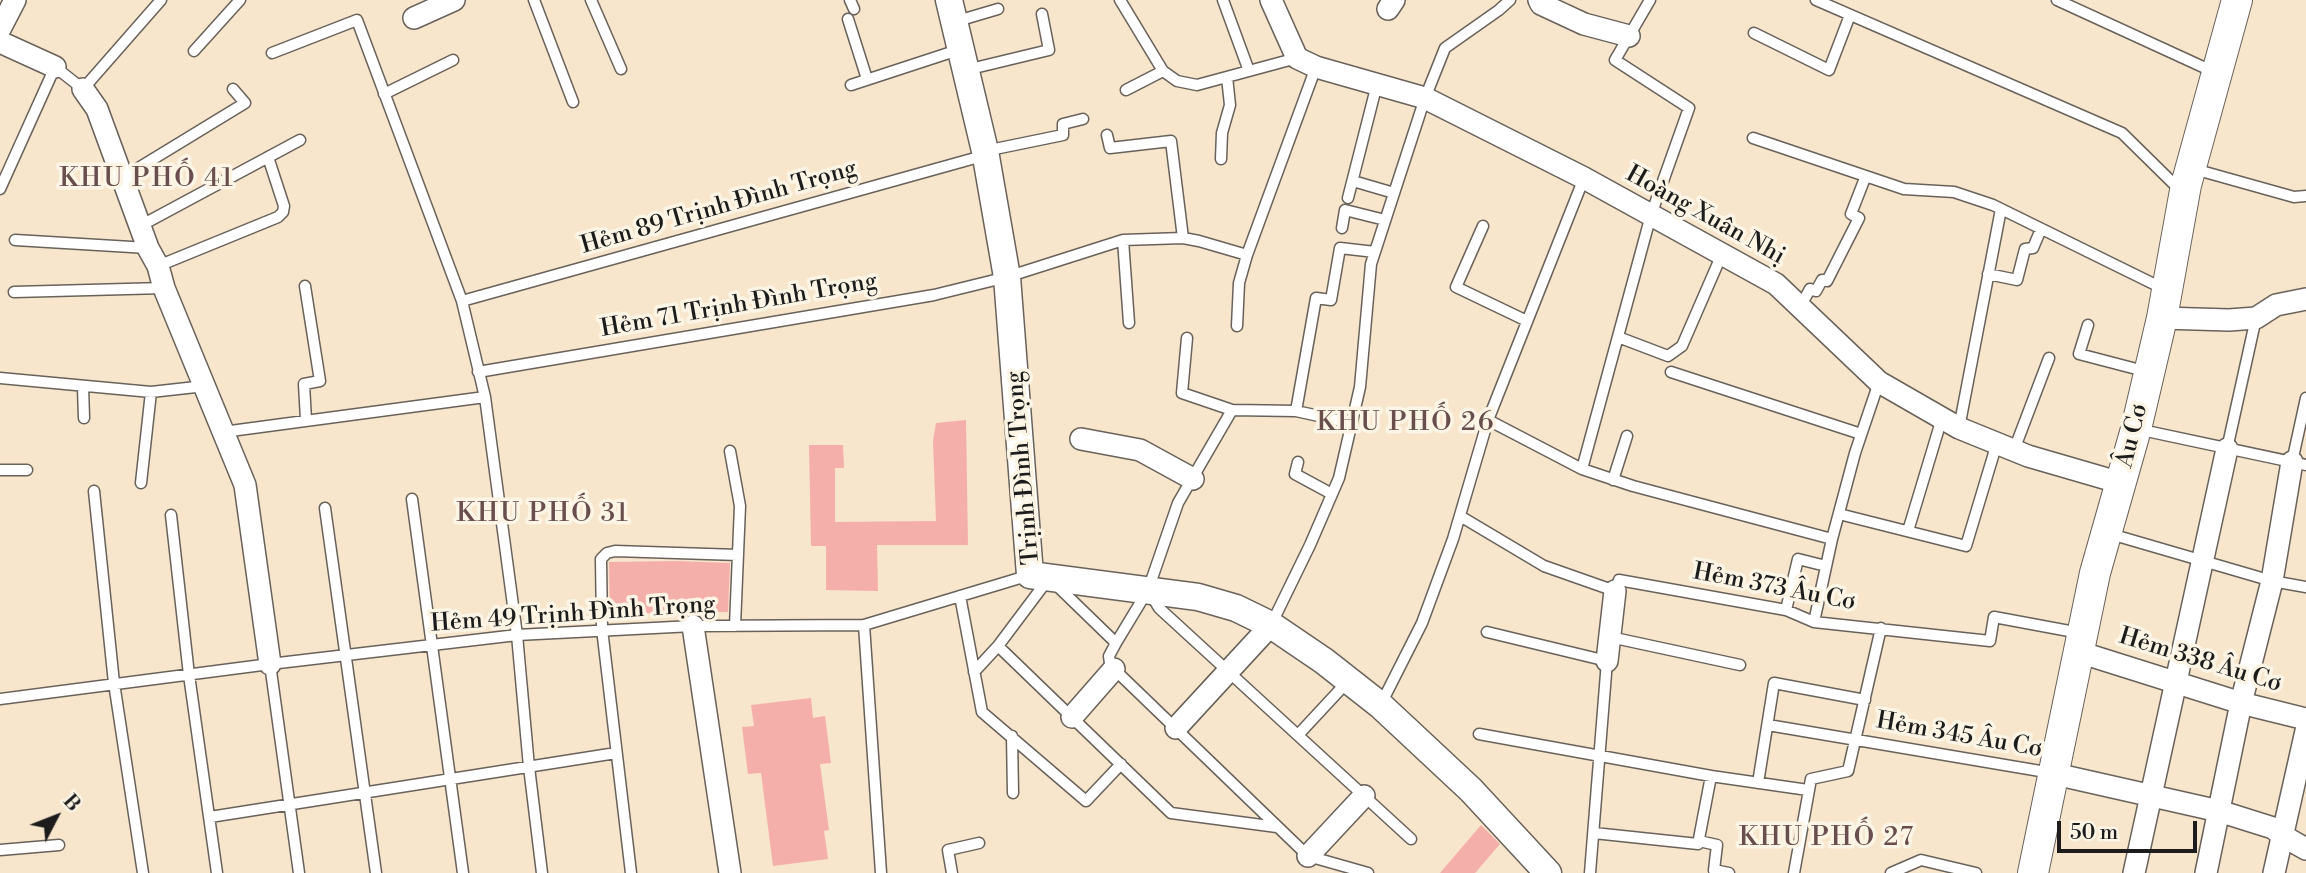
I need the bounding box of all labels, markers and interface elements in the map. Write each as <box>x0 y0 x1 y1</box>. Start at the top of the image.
street label: Hẻm 89 Trịnh Đình Trọng <box>578 155 860 261</box>
street label: Hoàng Xuân Nhị <box>1620 160 1790 272</box>
district label: KHU PHỐ 41 <box>61 164 233 196</box>
street label: Hẻm 71 Trịnh Đình Trọng <box>599 268 879 344</box>
street label: Trịnh Đình Trọng <box>1001 370 1047 566</box>
street label: Âu Cơ <box>2111 401 2155 471</box>
district label: KHU PHỐ 26 <box>1318 408 1494 440</box>
district label: KHU PHỐ 31 <box>457 499 629 531</box>
street label: Hẻm 373 Âu Cơ <box>1690 558 1858 618</box>
street label: Hẻm 49 Trịnh Đình Trọng <box>430 591 716 639</box>
street label: Hẻm 338 Âu Cơ <box>2115 623 2285 699</box>
street label: Hẻm 345 Âu Cơ <box>1874 707 2044 765</box>
north arrow <box>21 782 91 852</box>
text: B <box>58 790 85 816</box>
scale bar <box>2061 806 2201 850</box>
text: 50 m <box>2070 820 2118 846</box>
district label: KHU PHỐ 27 <box>1740 823 1914 855</box>

